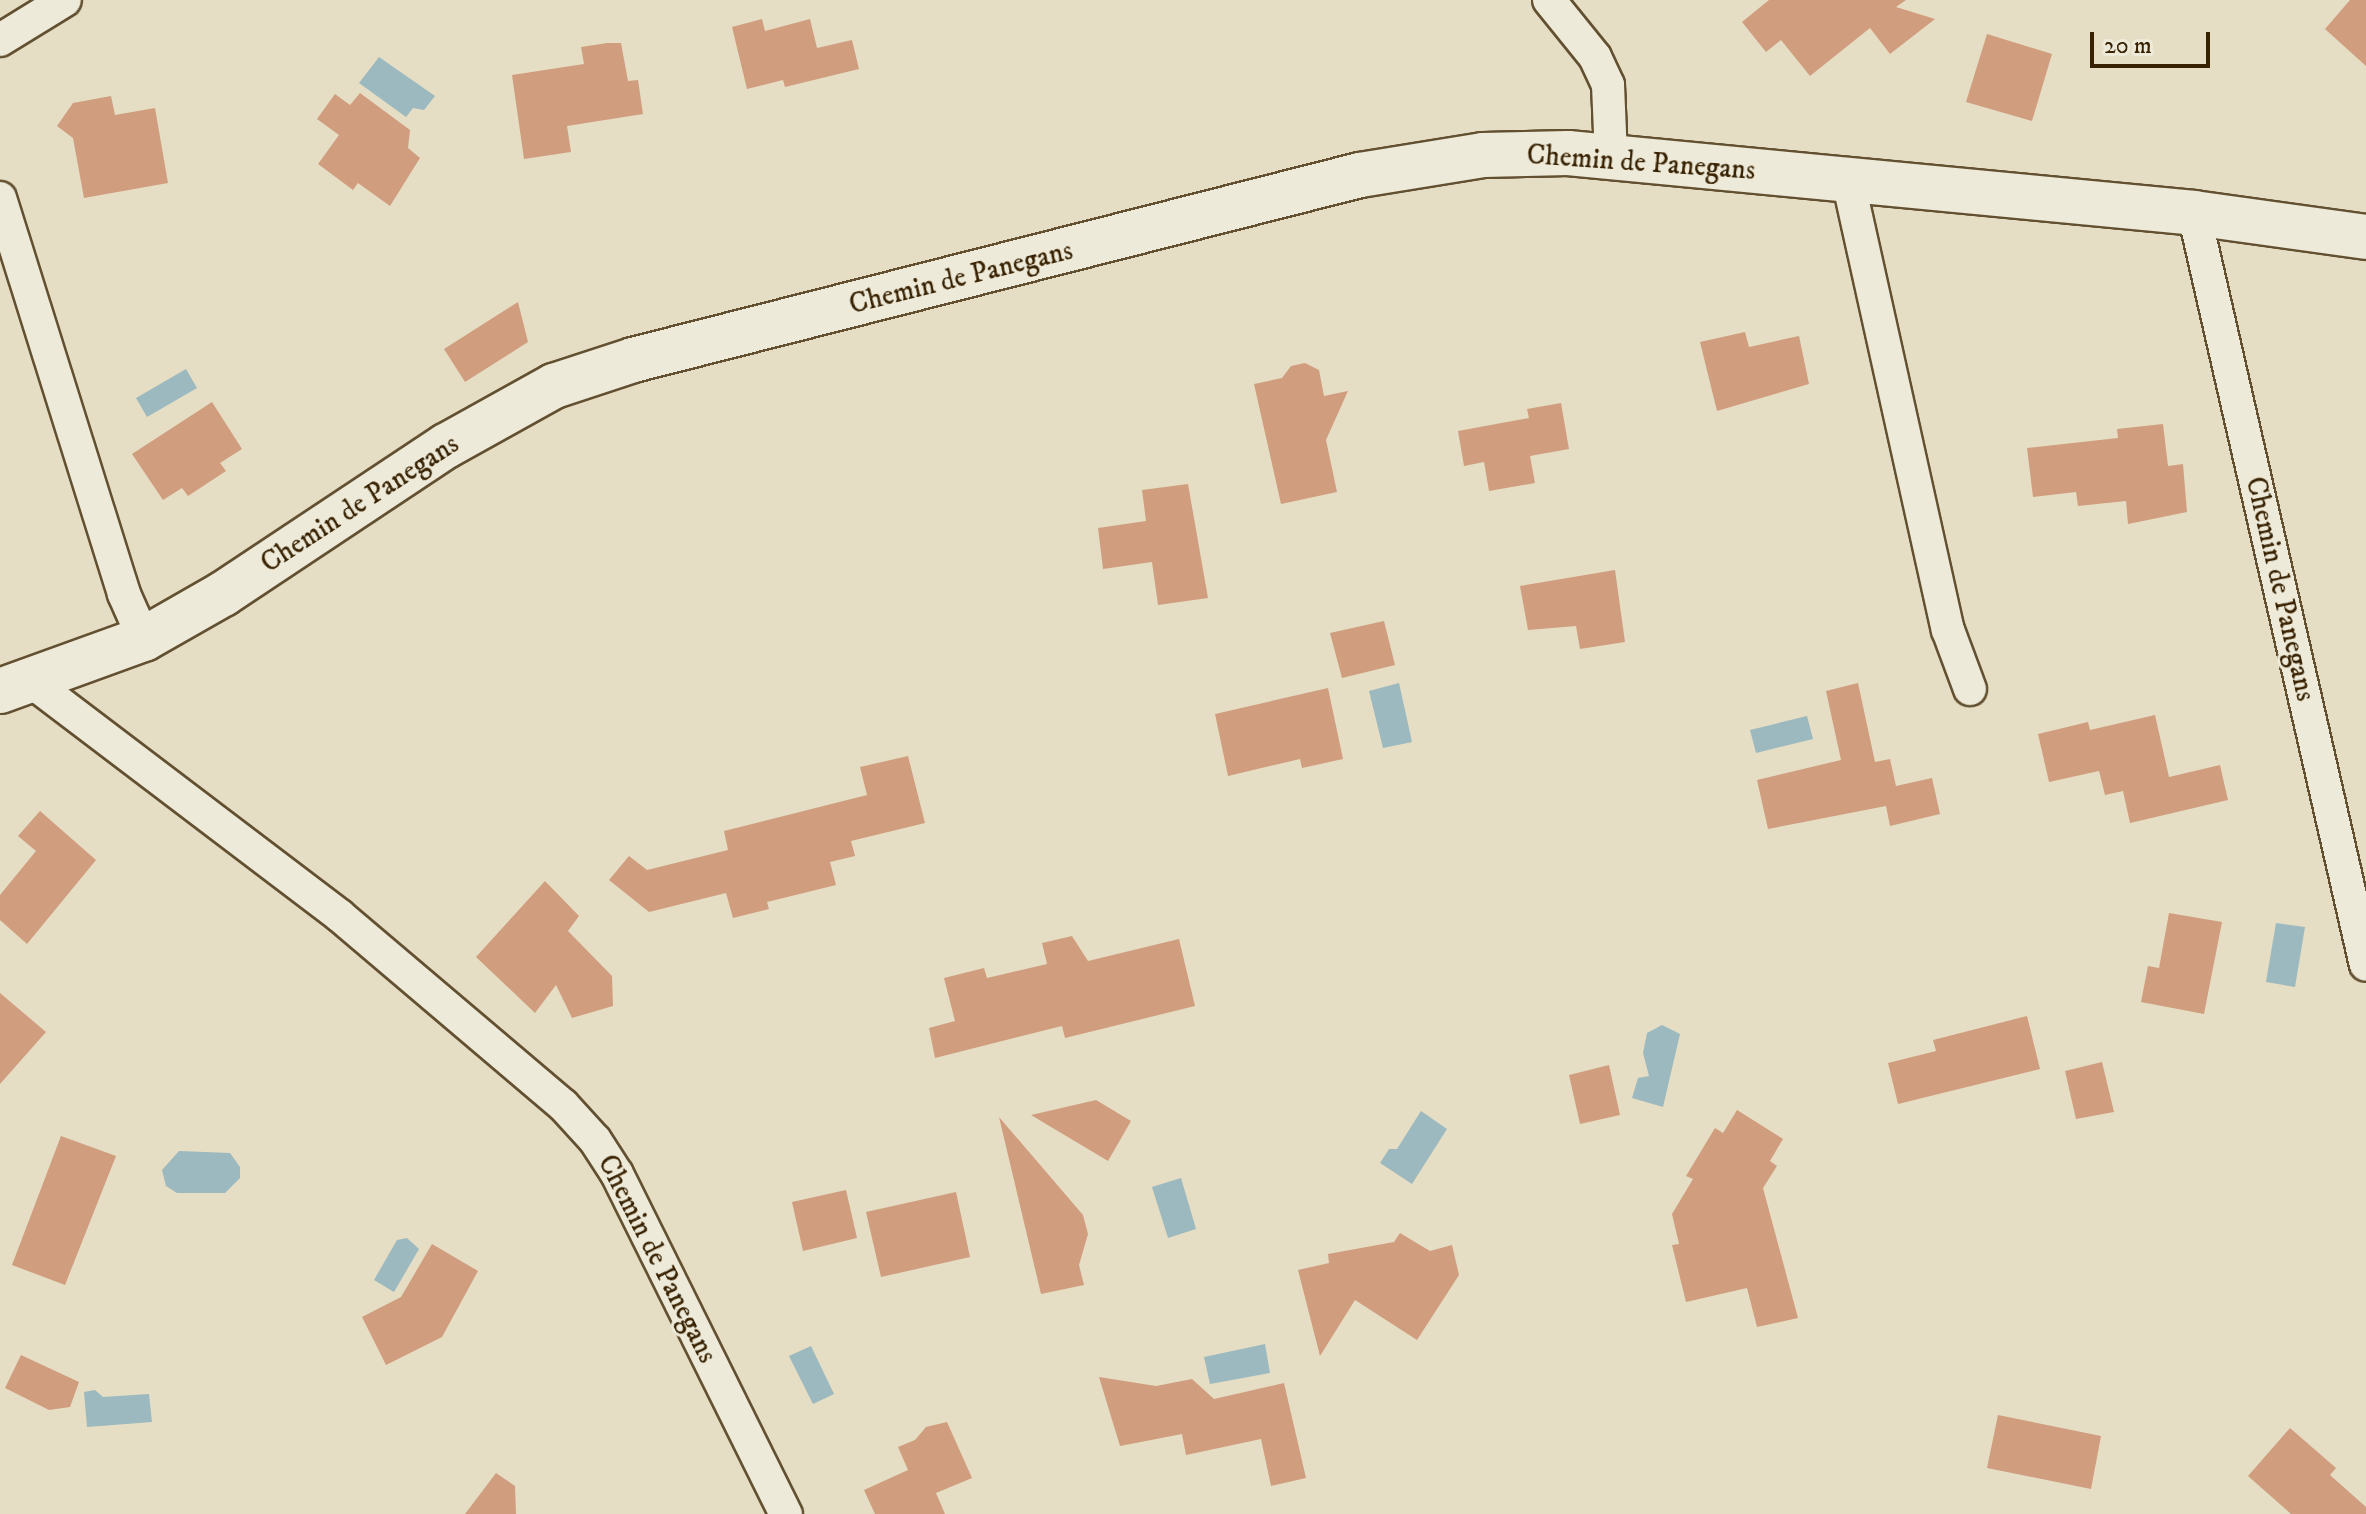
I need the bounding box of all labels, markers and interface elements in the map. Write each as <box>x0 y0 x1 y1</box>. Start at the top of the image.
scale bar <box>2094 16 2214 66</box>
text: 20 m <box>2104 31 2152 61</box>
street label: Chemin de Panegans <box>1526 138 1756 188</box>
street label: Chemin de Panegans <box>846 234 1076 322</box>
street label: Chemin de Panegans <box>255 428 465 580</box>
street label: Chemin de Panegans <box>2238 474 2322 704</box>
street label: Chemin de Panegans <box>590 1149 724 1369</box>

